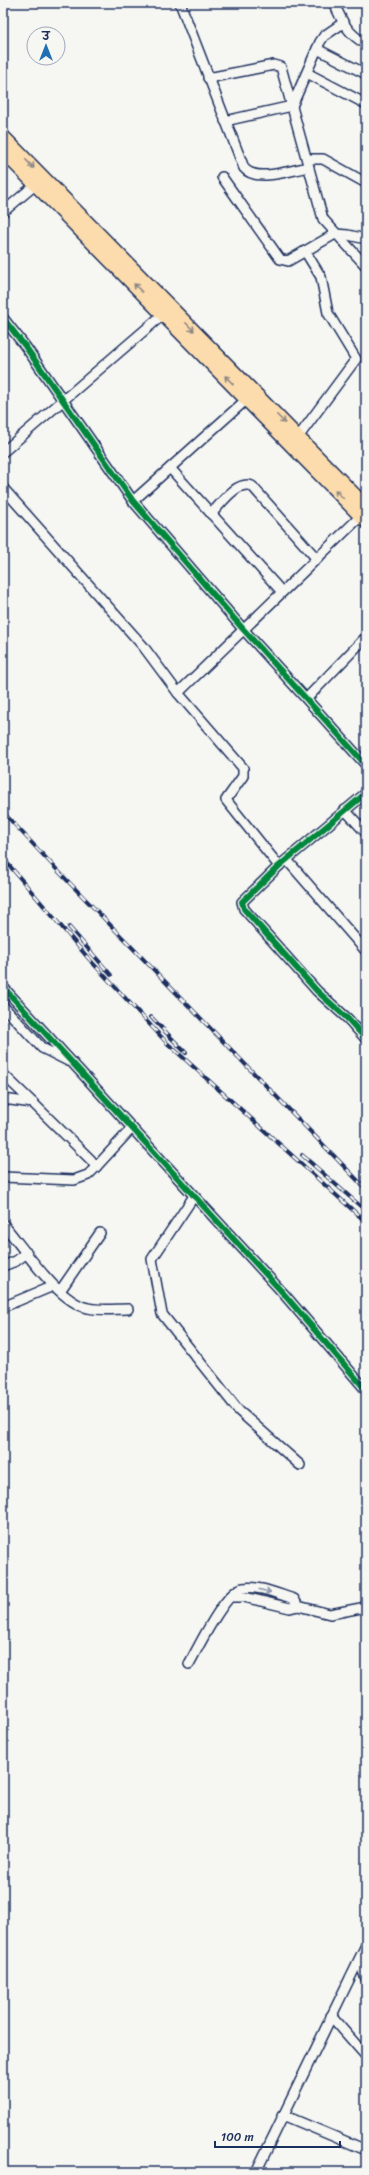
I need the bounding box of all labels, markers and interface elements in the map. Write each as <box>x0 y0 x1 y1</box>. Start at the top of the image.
north arrow <box>26 26 66 66</box>
text: उ <box>41 27 51 46</box>
one-way arrow <box>25 159 35 169</box>
one-way arrow <box>133 283 142 293</box>
one-way arrow <box>185 322 195 332</box>
one-way arrow <box>224 375 234 385</box>
one-way arrow <box>276 414 286 424</box>
one-way arrow <box>334 489 344 499</box>
one-way arrow <box>258 1588 271 1595</box>
scale bar <box>215 2123 340 2149</box>
text: 100 m <box>221 2126 254 2148</box>

